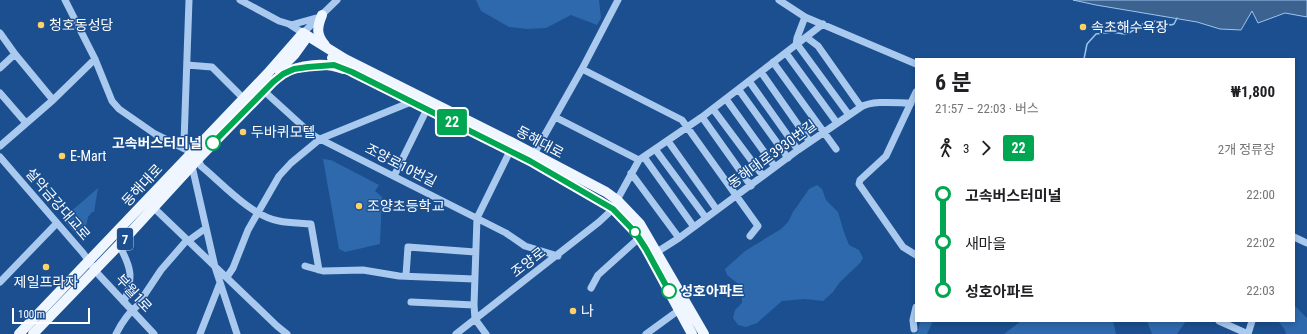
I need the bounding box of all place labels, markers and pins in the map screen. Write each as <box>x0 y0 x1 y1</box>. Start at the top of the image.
place label: 청호동성당 <box>49 17 114 33</box>
place label: 속초해수욕장 <box>1091 19 1168 35</box>
marker: 청호동성당 <box>36 20 46 30</box>
marker: 속초해수욕장 <box>1078 22 1088 32</box>
place label: 두바퀴모텔 <box>251 124 315 140</box>
marker: 두바퀴모텔 <box>238 127 248 137</box>
place label: 고속버스터미널 <box>112 135 202 151</box>
marker: 고속버스터미널 <box>205 135 221 151</box>
place label: E-Mart <box>70 148 106 164</box>
marker: E-Mart <box>57 151 67 161</box>
place label: 조양초등학교 <box>367 198 444 214</box>
marker: 조양초등학교 <box>354 201 364 211</box>
unlabelled marker <box>629 226 641 238</box>
marker: 제일프라자 <box>41 262 51 272</box>
place label: 제일프라자 <box>14 274 78 290</box>
marker: 성호아파트 <box>661 283 677 299</box>
place label: 성호아파트 <box>680 283 745 299</box>
place label: 나 <box>581 303 594 319</box>
marker: 나 <box>568 306 578 316</box>

